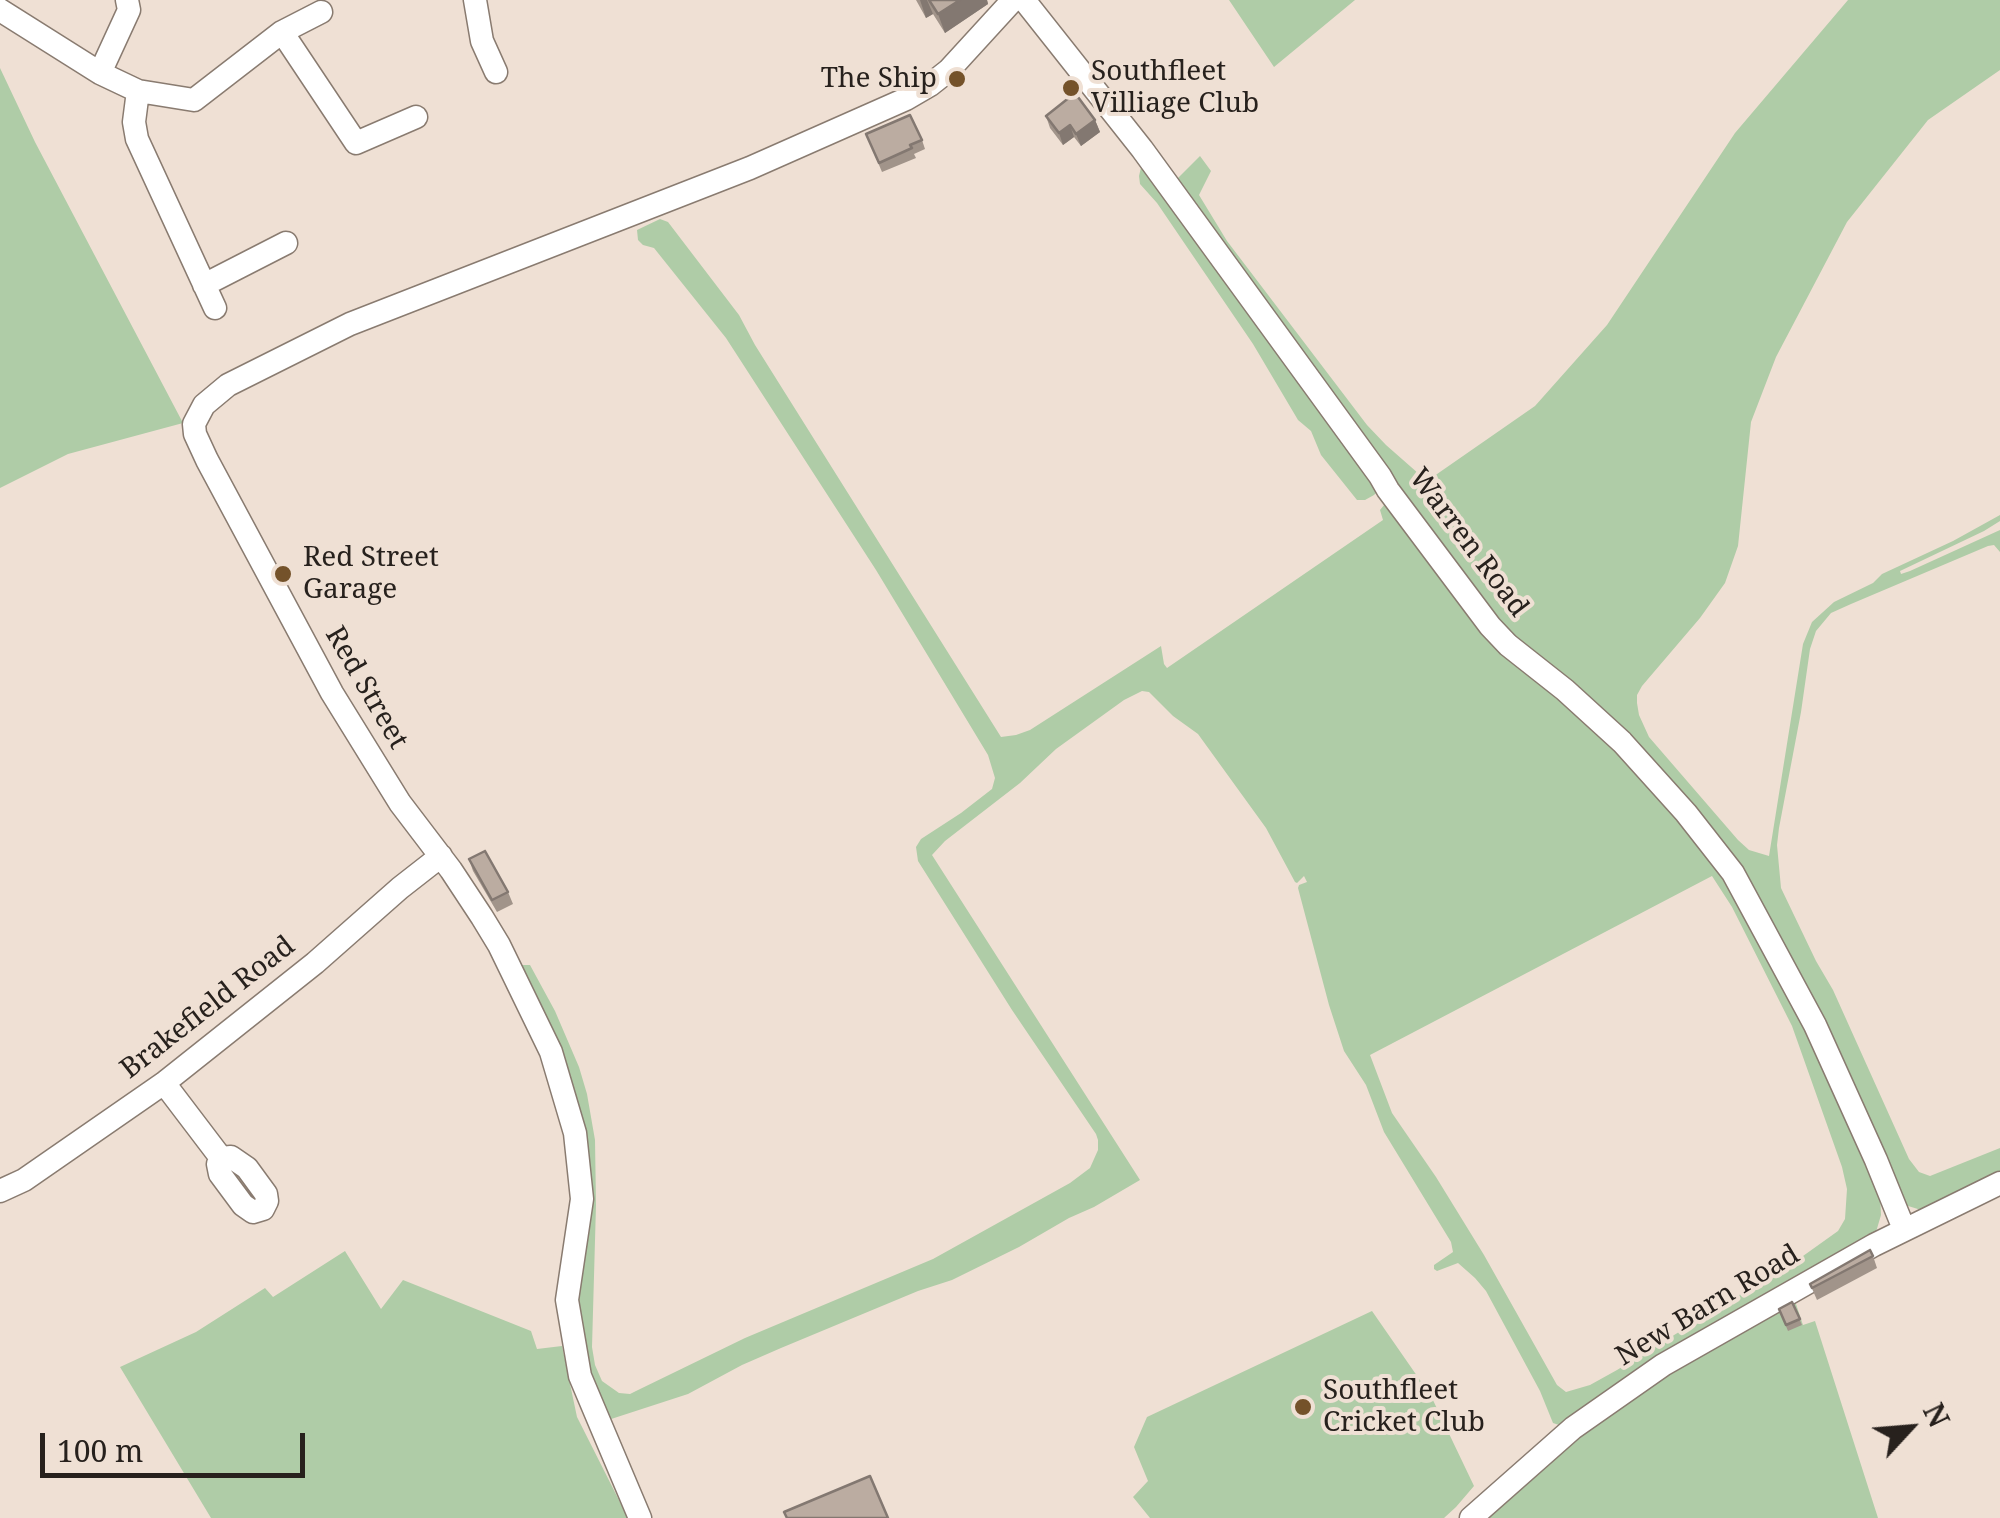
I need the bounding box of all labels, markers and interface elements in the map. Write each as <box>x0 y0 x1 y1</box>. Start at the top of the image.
place label: Southfleet Villiage Club <box>1091 55 1259 121</box>
place label: The Ship <box>821 62 937 96</box>
marker: The Ship <box>946 68 968 90</box>
marker: Southfleet Villiage Club <box>1060 77 1082 99</box>
street label: Warren Road <box>1401 462 1535 624</box>
place label: Red Street Garage <box>303 541 439 607</box>
marker: Red Street Garage <box>272 563 294 585</box>
street label: Red Street <box>317 621 415 755</box>
street label: Brakefield Road <box>114 930 302 1086</box>
street label: New Barn Road <box>1610 1238 1806 1374</box>
place label: Southfleet Cricket Club <box>1323 1374 1485 1440</box>
north arrow <box>1860 1378 1960 1478</box>
marker: Southfleet Cricket Club <box>1292 1396 1314 1418</box>
text: N <box>1915 1397 1959 1433</box>
scale bar <box>45 1413 310 1475</box>
text: 100 m <box>57 1430 143 1471</box>

